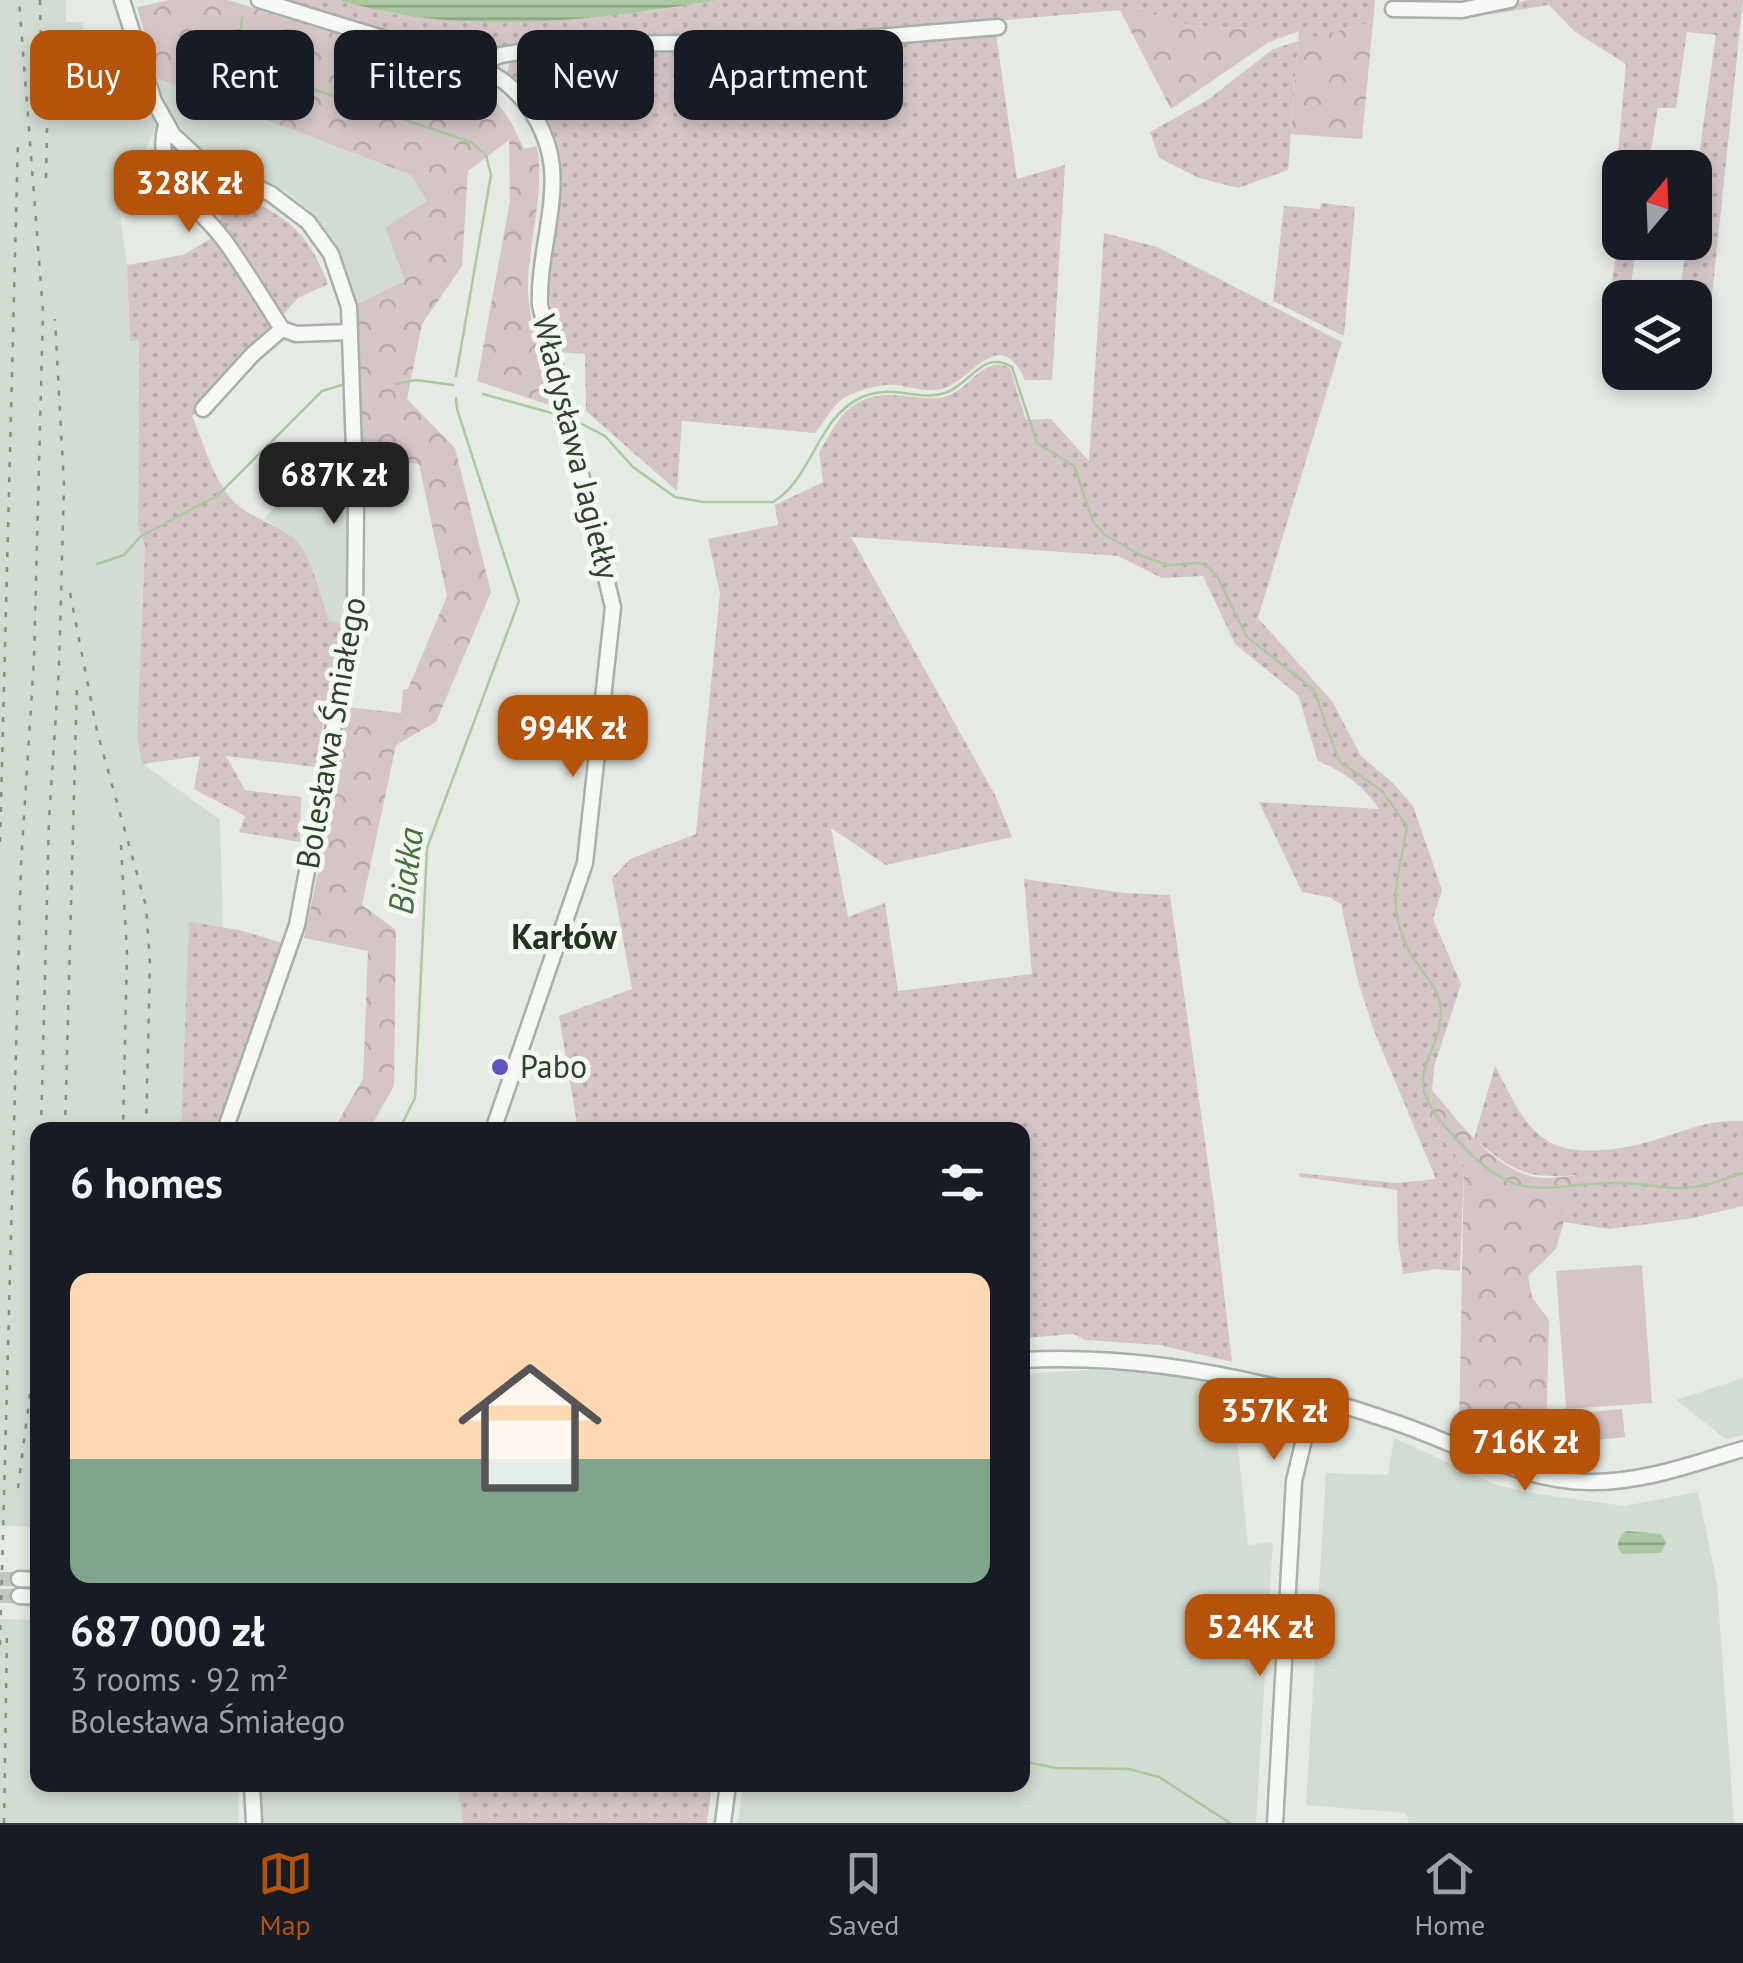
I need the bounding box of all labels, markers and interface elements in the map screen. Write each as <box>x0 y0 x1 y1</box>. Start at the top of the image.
chip: Buy <box>30 30 156 120</box>
chip: Rent <box>176 30 314 120</box>
chip: Filters <box>334 30 497 120</box>
chip: New <box>517 30 654 120</box>
chip: Apartment <box>674 30 903 120</box>
pin: 328K zł <box>97 150 281 235</box>
north arrow <box>1602 150 1712 260</box>
map controls <box>1602 150 1712 390</box>
text: 328K zł <box>136 161 242 203</box>
button: layers <box>1602 280 1712 390</box>
street label: Władysława Jagiełły <box>524 310 630 584</box>
pin: 687K zł <box>242 442 426 527</box>
text: 687K zł <box>281 453 387 495</box>
street label: Bolesława Śmiałego <box>285 594 375 872</box>
pin: 994K zł <box>481 695 665 780</box>
text: 994K zł <box>520 706 626 748</box>
water label: Białka <box>377 825 433 917</box>
district label: Karłów <box>511 913 618 959</box>
place label: Pabo <box>520 1045 587 1087</box>
marker: Pabo <box>489 1056 511 1078</box>
text: 6 homes <box>70 1155 223 1210</box>
icon: filters <box>935 1155 990 1210</box>
icon: home <box>440 1338 620 1518</box>
pin: 357K zł <box>1182 1378 1366 1463</box>
text: 357K zł <box>1221 1389 1327 1431</box>
pin: 716K zł <box>1433 1409 1617 1494</box>
text: 716K zł <box>1472 1420 1578 1462</box>
pin: 524K zł <box>1168 1594 1352 1679</box>
text: 687 000 zł <box>70 1603 265 1658</box>
text: 524K zł <box>1207 1605 1313 1647</box>
text: 3 rooms · 92 m² <box>70 1658 288 1700</box>
text: Bolesława Śmiałego <box>70 1700 345 1742</box>
tab: Map <box>258 1846 313 1943</box>
tab: Saved <box>828 1846 899 1943</box>
tab: Home <box>1415 1846 1485 1943</box>

